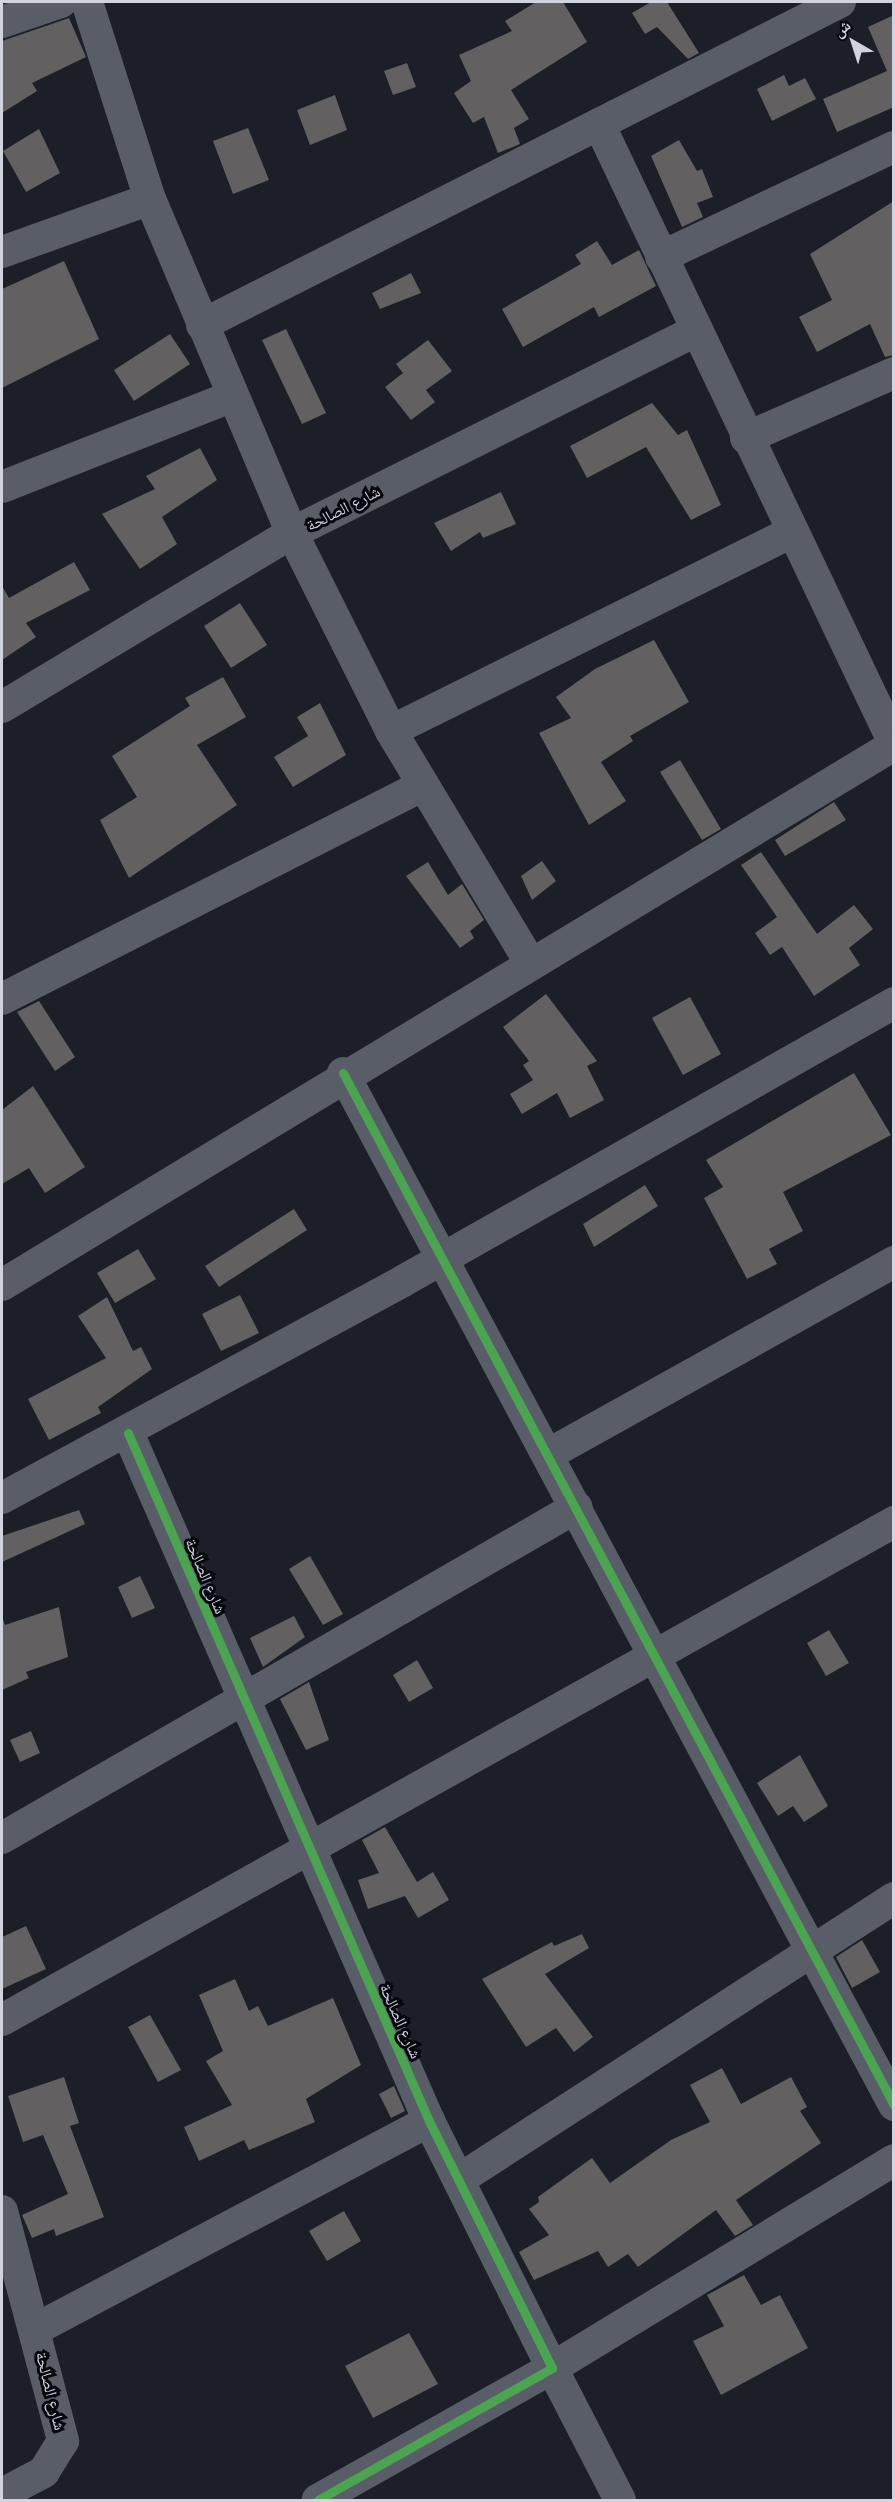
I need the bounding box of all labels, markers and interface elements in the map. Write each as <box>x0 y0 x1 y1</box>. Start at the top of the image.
north arrow <box>823 12 883 72</box>
text: ش <box>829 15 855 41</box>
street label: شارع الصالحة <box>303 481 383 535</box>
street label: شارع الصالحة <box>182 1535 230 1617</box>
street label: شارع الصالحة <box>376 1981 426 2061</box>
street label: شارع الصالحة <box>32 2350 70 2432</box>

